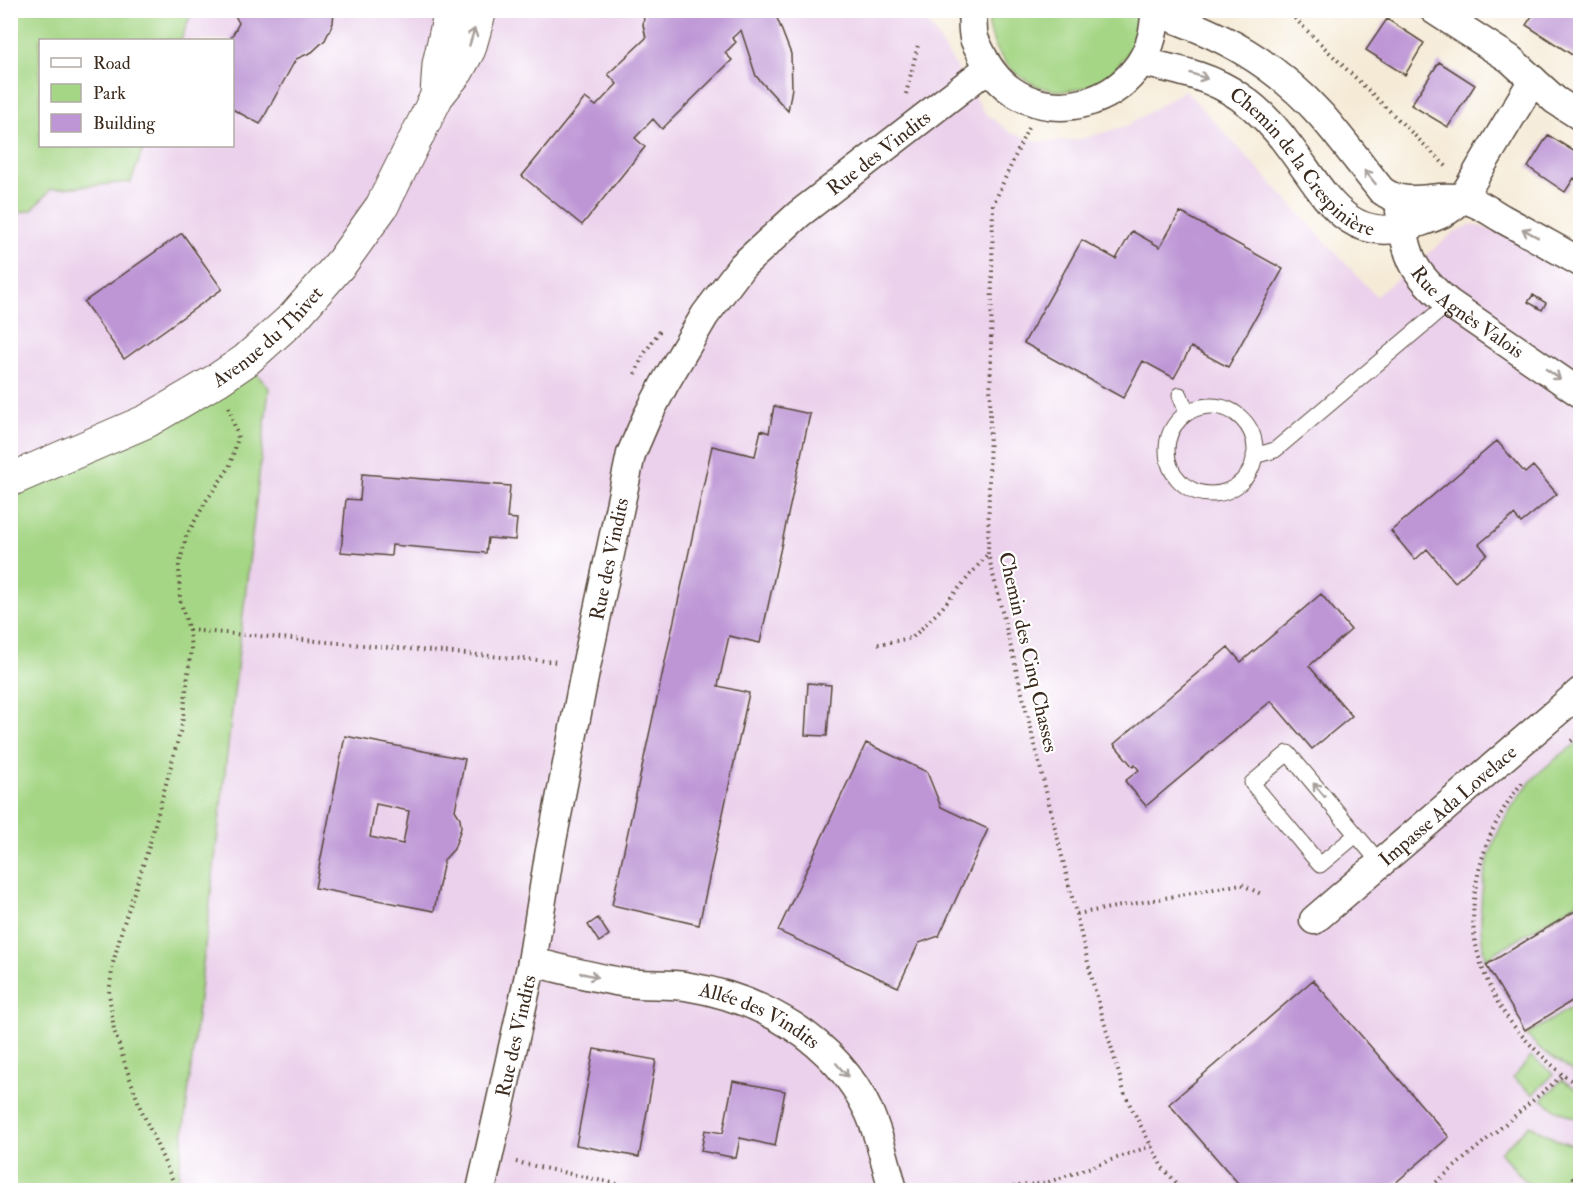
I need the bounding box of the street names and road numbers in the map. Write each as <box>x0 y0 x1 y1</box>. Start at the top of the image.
street label: Chemin de la Crespinière <box>1225 82 1377 242</box>
street label: Rue des Vindits <box>822 105 936 201</box>
street label: Rue Agnès Valois <box>1405 261 1529 364</box>
street label: Avenue du Thivet <box>207 281 329 393</box>
street label: Rue des Vindits <box>584 495 634 623</box>
street label: Chemin des Cinq Chasses <box>993 549 1064 755</box>
street label: Impasse Ada Lovelace <box>1374 740 1522 872</box>
street label: Rue des Vindits <box>490 972 542 1099</box>
street label: Allée des Vindits <box>696 977 825 1054</box>

